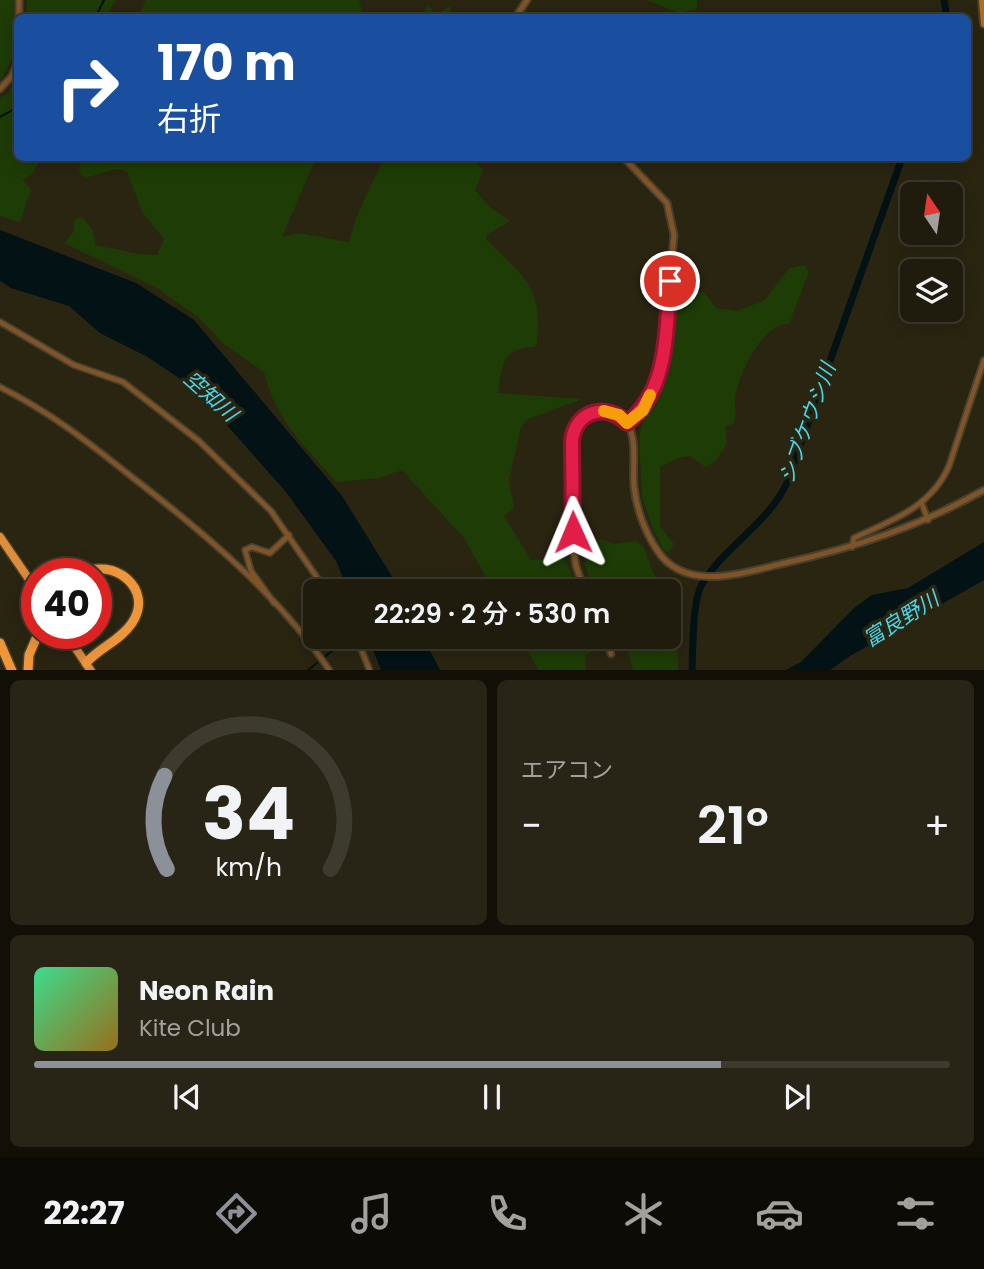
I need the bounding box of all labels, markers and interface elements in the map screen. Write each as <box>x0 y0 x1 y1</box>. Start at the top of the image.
text: 170 m <box>157 29 296 97</box>
icon: right <box>42 42 133 133</box>
text: 右折 <box>157 96 221 141</box>
north arrow <box>900 182 962 245</box>
map controls <box>900 182 963 322</box>
pin <box>640 251 700 311</box>
button: layers <box>900 259 963 322</box>
icon: arrive <box>651 262 689 300</box>
water label: シブケウシ川 <box>772 357 843 487</box>
water label: 空知川 <box>178 364 246 429</box>
position arrow <box>536 495 610 569</box>
speed limit sign: 40 <box>21 558 112 649</box>
water label: 富良野川 <box>858 583 946 654</box>
text: 22:29 · 2 分 · 530 m <box>374 596 610 632</box>
text: エアコン <box>521 754 613 786</box>
text: 34 <box>202 763 295 864</box>
text: 21° <box>697 789 769 862</box>
text: − <box>521 799 542 852</box>
text: + <box>924 799 950 852</box>
text: km/h <box>215 849 282 884</box>
text: Neon Rain <box>139 973 274 1009</box>
text: Kite Club <box>139 1012 241 1044</box>
icon: previous <box>168 1078 206 1116</box>
icon: pause <box>473 1078 511 1116</box>
icon: next <box>778 1078 816 1116</box>
icon: directions <box>212 1189 261 1238</box>
icon: music <box>347 1189 396 1238</box>
icon: phone <box>483 1189 532 1238</box>
icon: climate <box>619 1189 668 1238</box>
icon: car <box>755 1189 804 1238</box>
icon: filters <box>891 1189 940 1238</box>
text: 22:27 <box>43 1190 125 1235</box>

